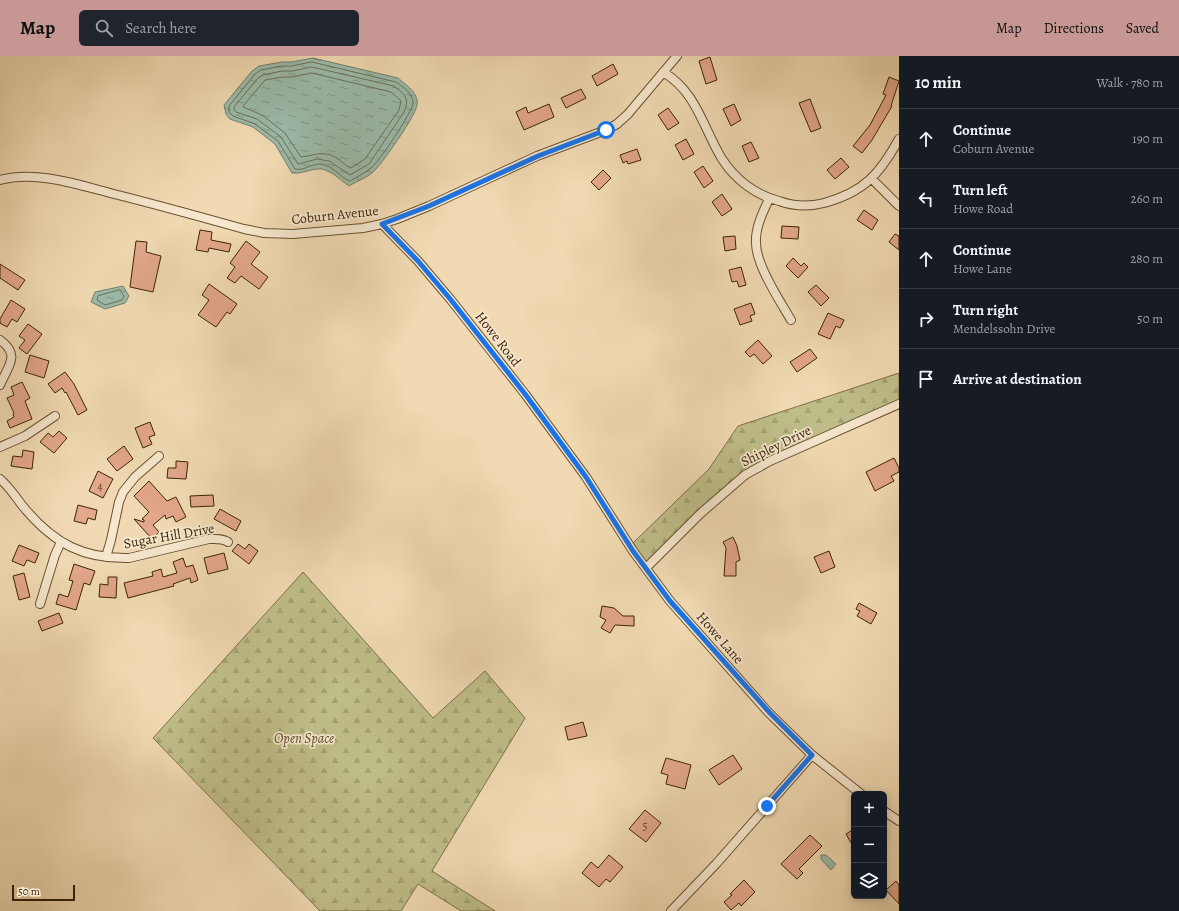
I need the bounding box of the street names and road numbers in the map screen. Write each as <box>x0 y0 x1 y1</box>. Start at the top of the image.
street label: Coburn Avenue <box>290 201 380 229</box>
street label: Howe Road <box>471 308 526 371</box>
street label: Shipley Drive <box>738 421 814 471</box>
street label: Sugar Hill Drive <box>122 519 216 553</box>
street label: Howe Lane <box>692 608 748 668</box>

